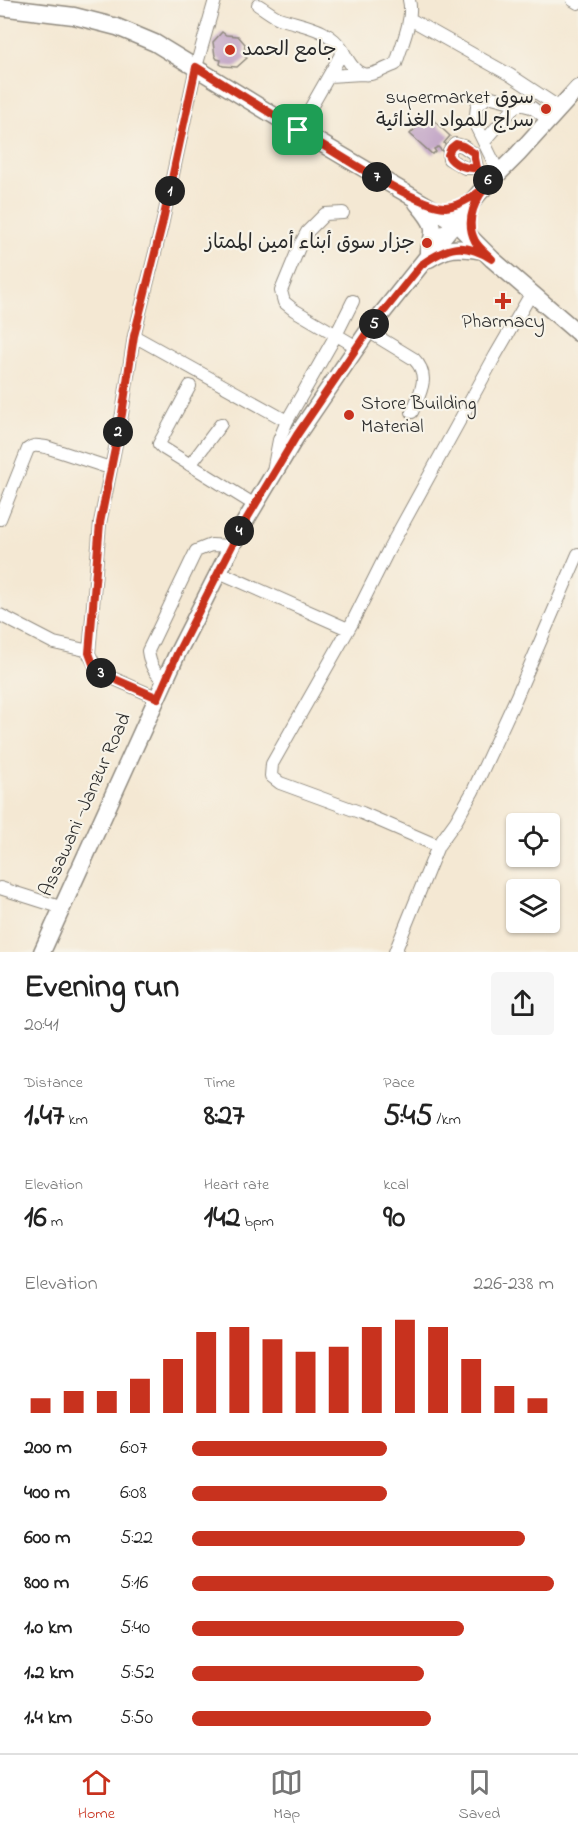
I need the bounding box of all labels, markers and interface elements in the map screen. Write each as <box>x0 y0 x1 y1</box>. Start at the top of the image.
place label: جامع الحمد <box>242 36 337 65</box>
marker: جامع الحمد <box>223 43 237 57</box>
place label: supermarket سوق سراج للمواد الغذائية <box>376 84 534 136</box>
marker: supermarket سوق سراج للمواد الغذائية <box>539 102 553 116</box>
pin <box>272 104 323 155</box>
icon: arrive <box>281 113 314 146</box>
pin: 7 <box>362 162 392 192</box>
text: 7 <box>374 165 380 189</box>
pin: 6 <box>473 165 503 195</box>
text: 6 <box>484 168 492 192</box>
pin: 1 <box>155 176 185 206</box>
text: 1 <box>167 179 173 203</box>
place label: جزار سوق أبناء أمين الممتاز <box>203 229 415 258</box>
marker: جزار سوق أبناء أمين الممتاز <box>420 236 434 250</box>
marker: Pharmacy <box>496 294 510 308</box>
place label: Pharmacy <box>461 308 545 337</box>
pin: 5 <box>359 309 389 339</box>
text: 5 <box>369 312 379 336</box>
place label: Store Building Material <box>361 390 477 442</box>
marker: Store Building Material <box>342 408 356 422</box>
pin: 2 <box>103 417 133 447</box>
text: 2 <box>114 420 122 444</box>
pin: 4 <box>224 516 254 546</box>
text: 4 <box>236 519 242 543</box>
pin: 3 <box>86 658 116 688</box>
text: 3 <box>98 661 104 685</box>
street label: Assawani -Janzur Road <box>32 709 140 901</box>
map controls <box>506 813 560 933</box>
button: locate <box>506 813 560 867</box>
button: layers <box>506 879 560 933</box>
text: Evening run <box>24 964 179 1012</box>
button: share <box>491 972 554 1035</box>
text: 20:41 <box>24 1011 59 1040</box>
text: Distance <box>24 1071 83 1095</box>
text: Time <box>204 1071 235 1095</box>
text: Pace <box>383 1071 415 1095</box>
text: 1.47 <box>24 1095 64 1139</box>
text: 8:27 <box>204 1095 245 1139</box>
text: 5:45 <box>383 1095 433 1139</box>
text: km <box>64 1108 88 1132</box>
text: /km <box>433 1108 461 1132</box>
text: Elevation <box>24 1173 83 1197</box>
text: Heart rate <box>204 1173 269 1197</box>
text: kcal <box>383 1173 409 1197</box>
text: 16 <box>24 1197 47 1241</box>
text: 142 <box>204 1197 240 1241</box>
text: 90 <box>383 1197 405 1241</box>
text: m <box>47 1210 63 1234</box>
text: bpm <box>240 1210 274 1234</box>
text: Elevation <box>24 1270 98 1299</box>
text: 226–238 m <box>473 1270 554 1299</box>
text: 200 m <box>24 1434 72 1463</box>
text: 6:07 <box>120 1434 147 1463</box>
text: 400 m <box>24 1479 70 1508</box>
text: 6:08 <box>120 1479 147 1508</box>
text: 600 m <box>24 1524 71 1553</box>
text: 5:22 <box>120 1524 153 1553</box>
text: 800 m <box>24 1569 69 1598</box>
text: 5:16 <box>120 1569 148 1598</box>
text: 1.0 km <box>24 1614 72 1643</box>
text: 5:40 <box>120 1614 150 1643</box>
text: 1.2 km <box>24 1659 74 1688</box>
text: 5:52 <box>120 1659 155 1688</box>
text: 1.4 km <box>24 1704 72 1733</box>
text: 5:50 <box>120 1704 153 1733</box>
tab: Home <box>78 1766 115 1826</box>
tab: Map <box>270 1766 303 1826</box>
tab: Saved <box>459 1766 500 1826</box>

